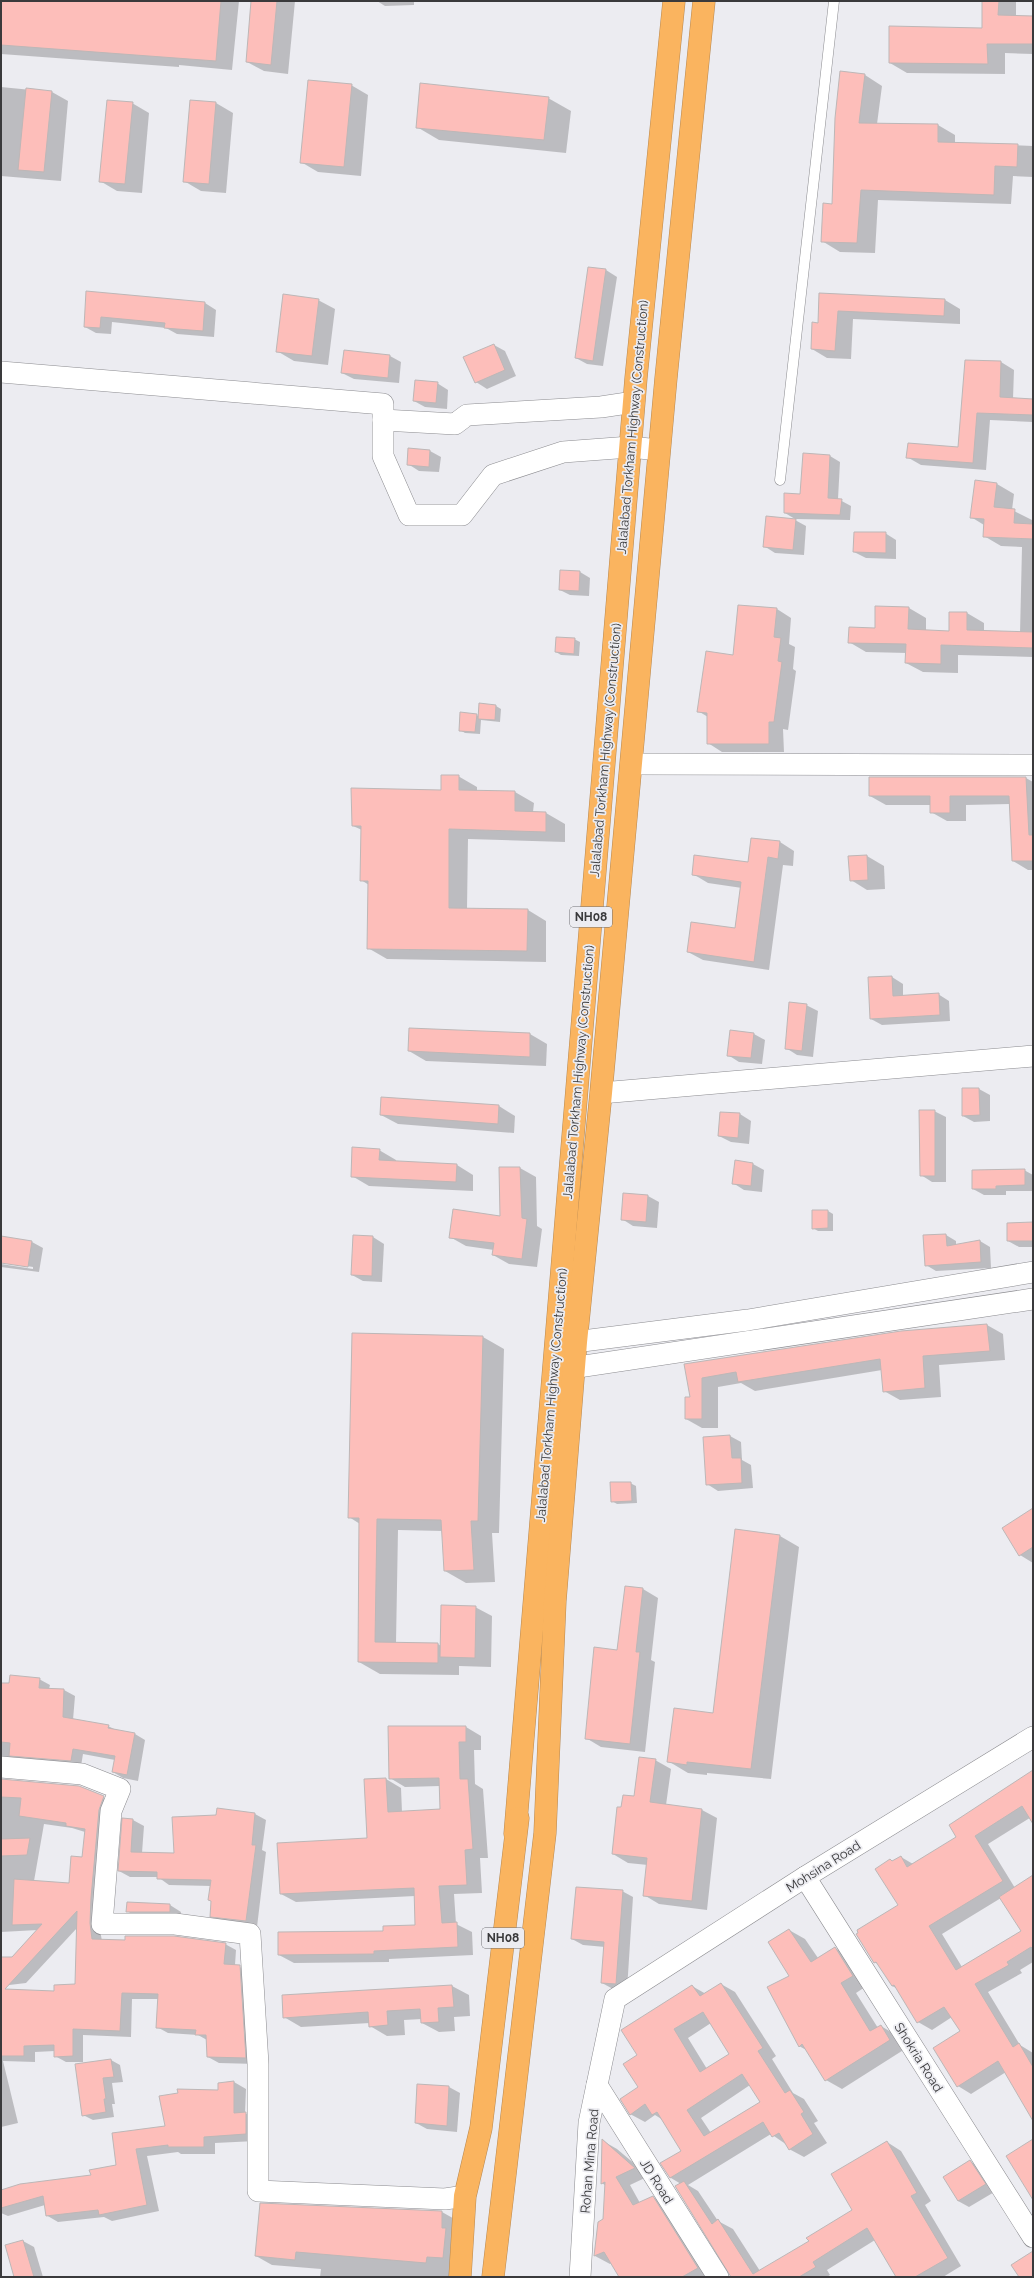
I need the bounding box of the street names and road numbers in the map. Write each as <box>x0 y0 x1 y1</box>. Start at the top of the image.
street label: Jalalabad Torkham Highway (Construction) <box>614 299 651 555</box>
street label: Jalalabad Torkham Highway (Construction) <box>587 622 624 878</box>
road number: NH08 <box>570 907 612 927</box>
street label: Jalalabad Torkham Highway (Construction) <box>560 944 597 1200</box>
street label: Jalalabad Torkham Highway (Construction) <box>533 1267 570 1523</box>
street label: Mohsina Road <box>783 1838 863 1895</box>
road number: NH08 <box>482 1928 524 1948</box>
street label: Shokria Road <box>891 2020 946 2095</box>
street label: Rohan Mina Road <box>577 2108 602 2214</box>
street label: JD Road <box>637 2156 676 2206</box>

